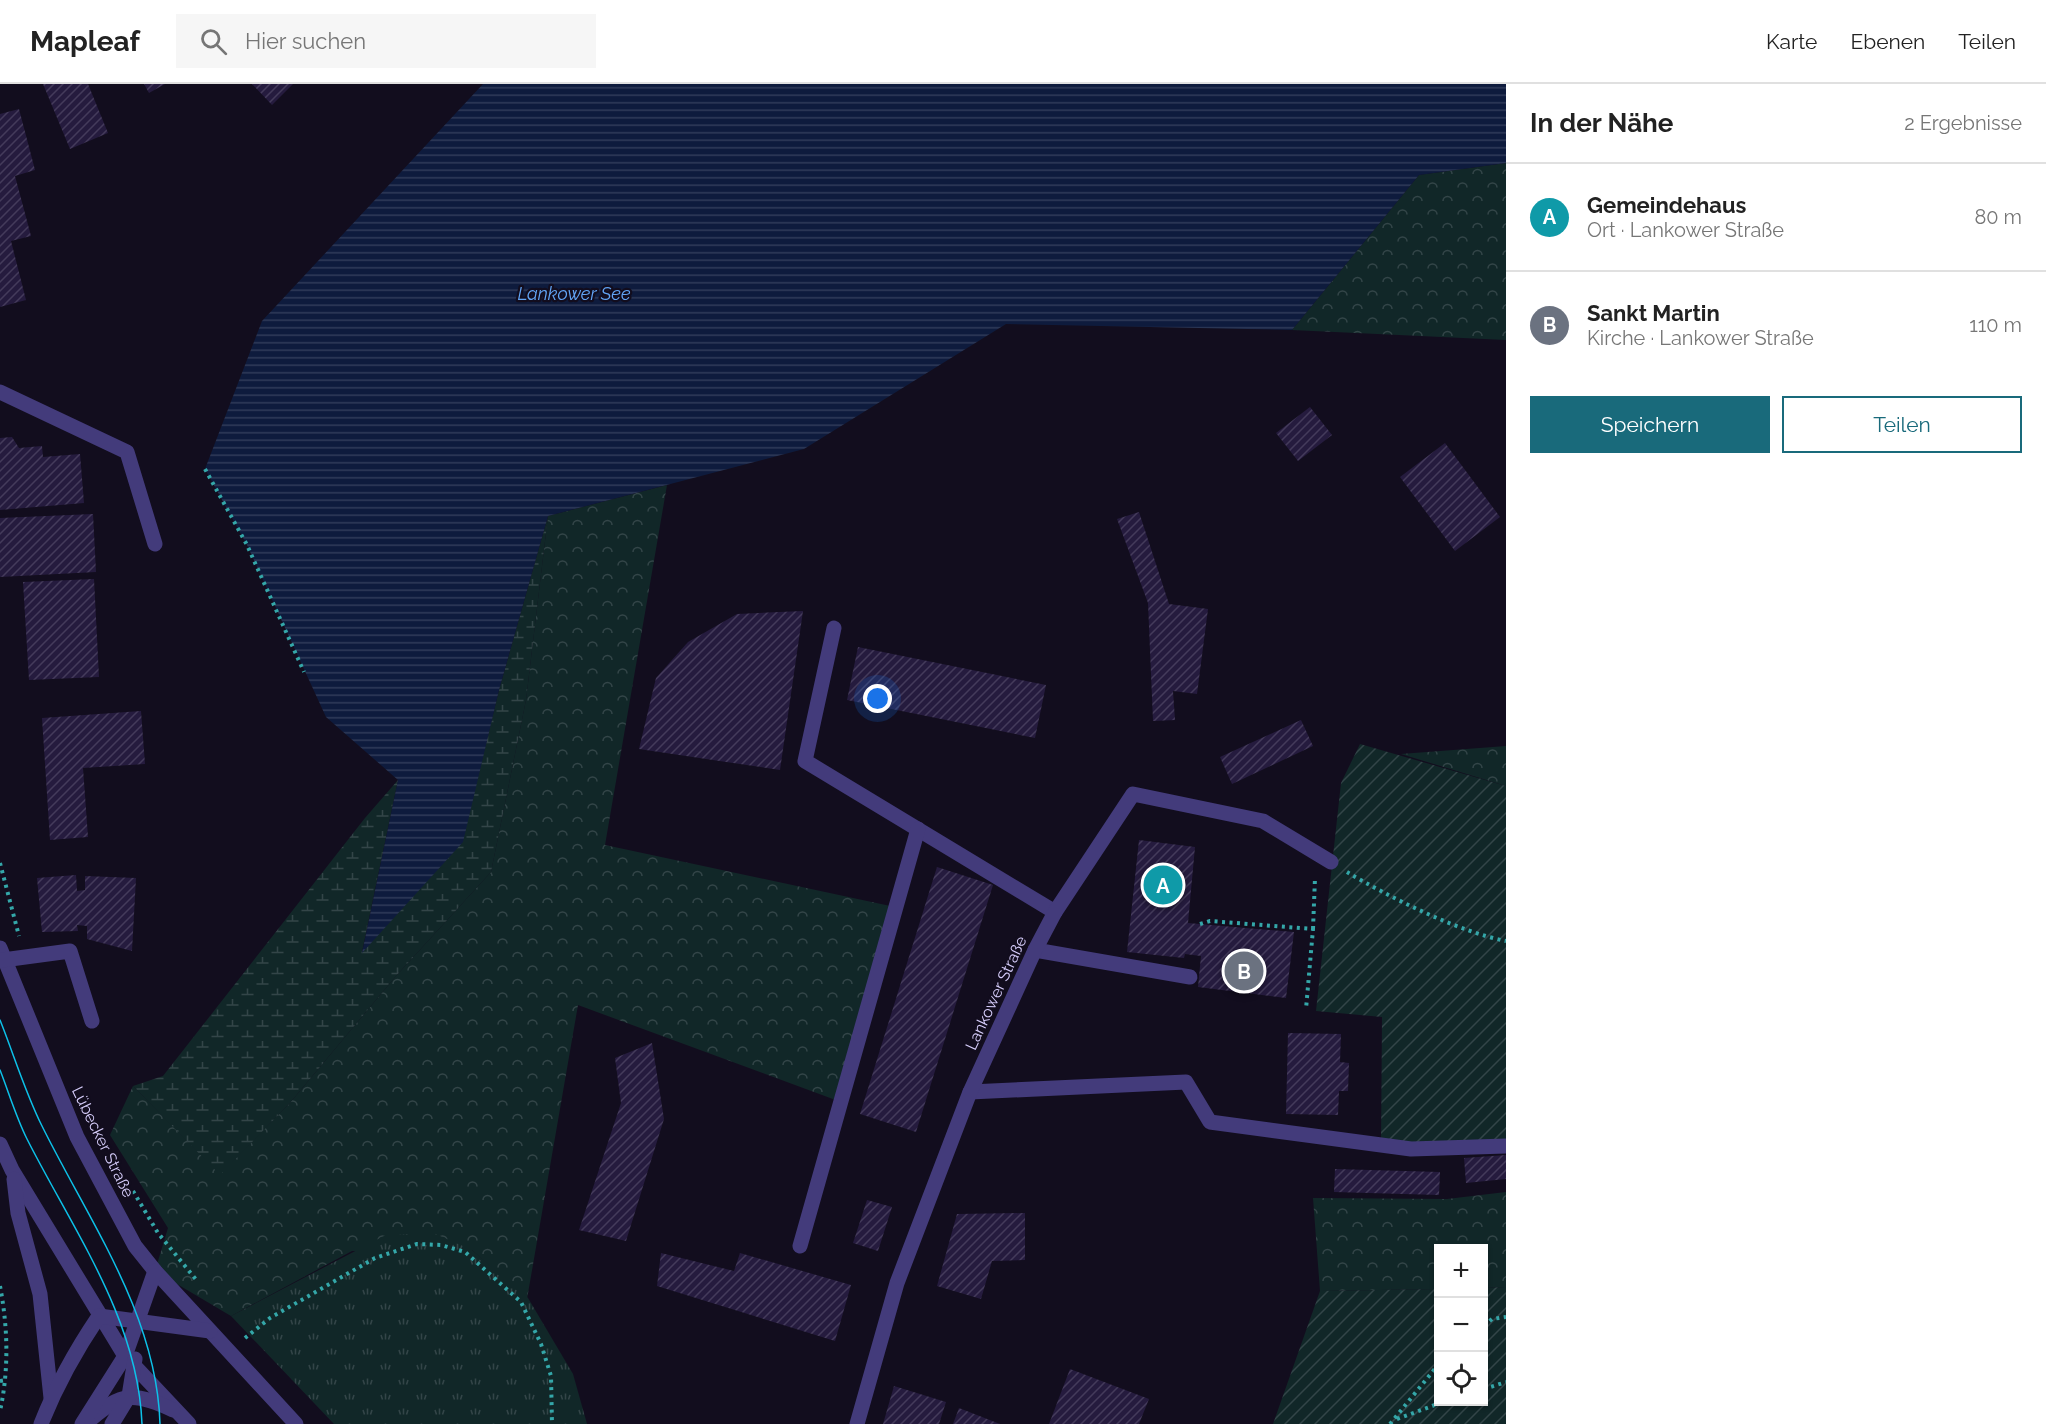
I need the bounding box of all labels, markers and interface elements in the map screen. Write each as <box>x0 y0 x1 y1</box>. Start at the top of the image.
search box <box>176 14 596 68</box>
text: Mapleaf <box>30 25 140 58</box>
icon: search <box>197 25 230 58</box>
text: Hier suchen <box>245 28 366 54</box>
text: Karte <box>1766 29 1817 54</box>
text: Ebenen <box>1850 29 1925 54</box>
text: Teilen <box>1958 29 2016 54</box>
text: In der Nähe <box>1530 108 1673 138</box>
text: 2 Ergebnisse <box>1904 111 2022 135</box>
text: Gemeindehaus <box>1587 192 1746 218</box>
text: A <box>1543 205 1556 229</box>
text: 80 m <box>1974 205 2022 229</box>
text: Ort · Lankower Straße <box>1587 218 1784 242</box>
water label: Lankower See <box>517 283 631 304</box>
text: Sankt Martin <box>1587 300 1720 326</box>
text: B <box>1543 313 1556 337</box>
text: 110 m <box>1969 313 2022 337</box>
text: Kirche · Lankower Straße <box>1587 326 1814 350</box>
button: Speichern <box>1530 396 1770 453</box>
button: Teilen <box>1782 396 2022 453</box>
your location <box>863 684 892 713</box>
pin: A <box>1144 862 1182 908</box>
street label: Lankower Straße <box>961 933 1031 1053</box>
pin: B <box>1224 948 1264 994</box>
street label: Lübecker Straße <box>68 1083 138 1201</box>
map controls <box>1434 1244 1488 1406</box>
button: + <box>1434 1244 1488 1298</box>
button: − <box>1434 1298 1488 1352</box>
button: locate <box>1434 1352 1488 1406</box>

